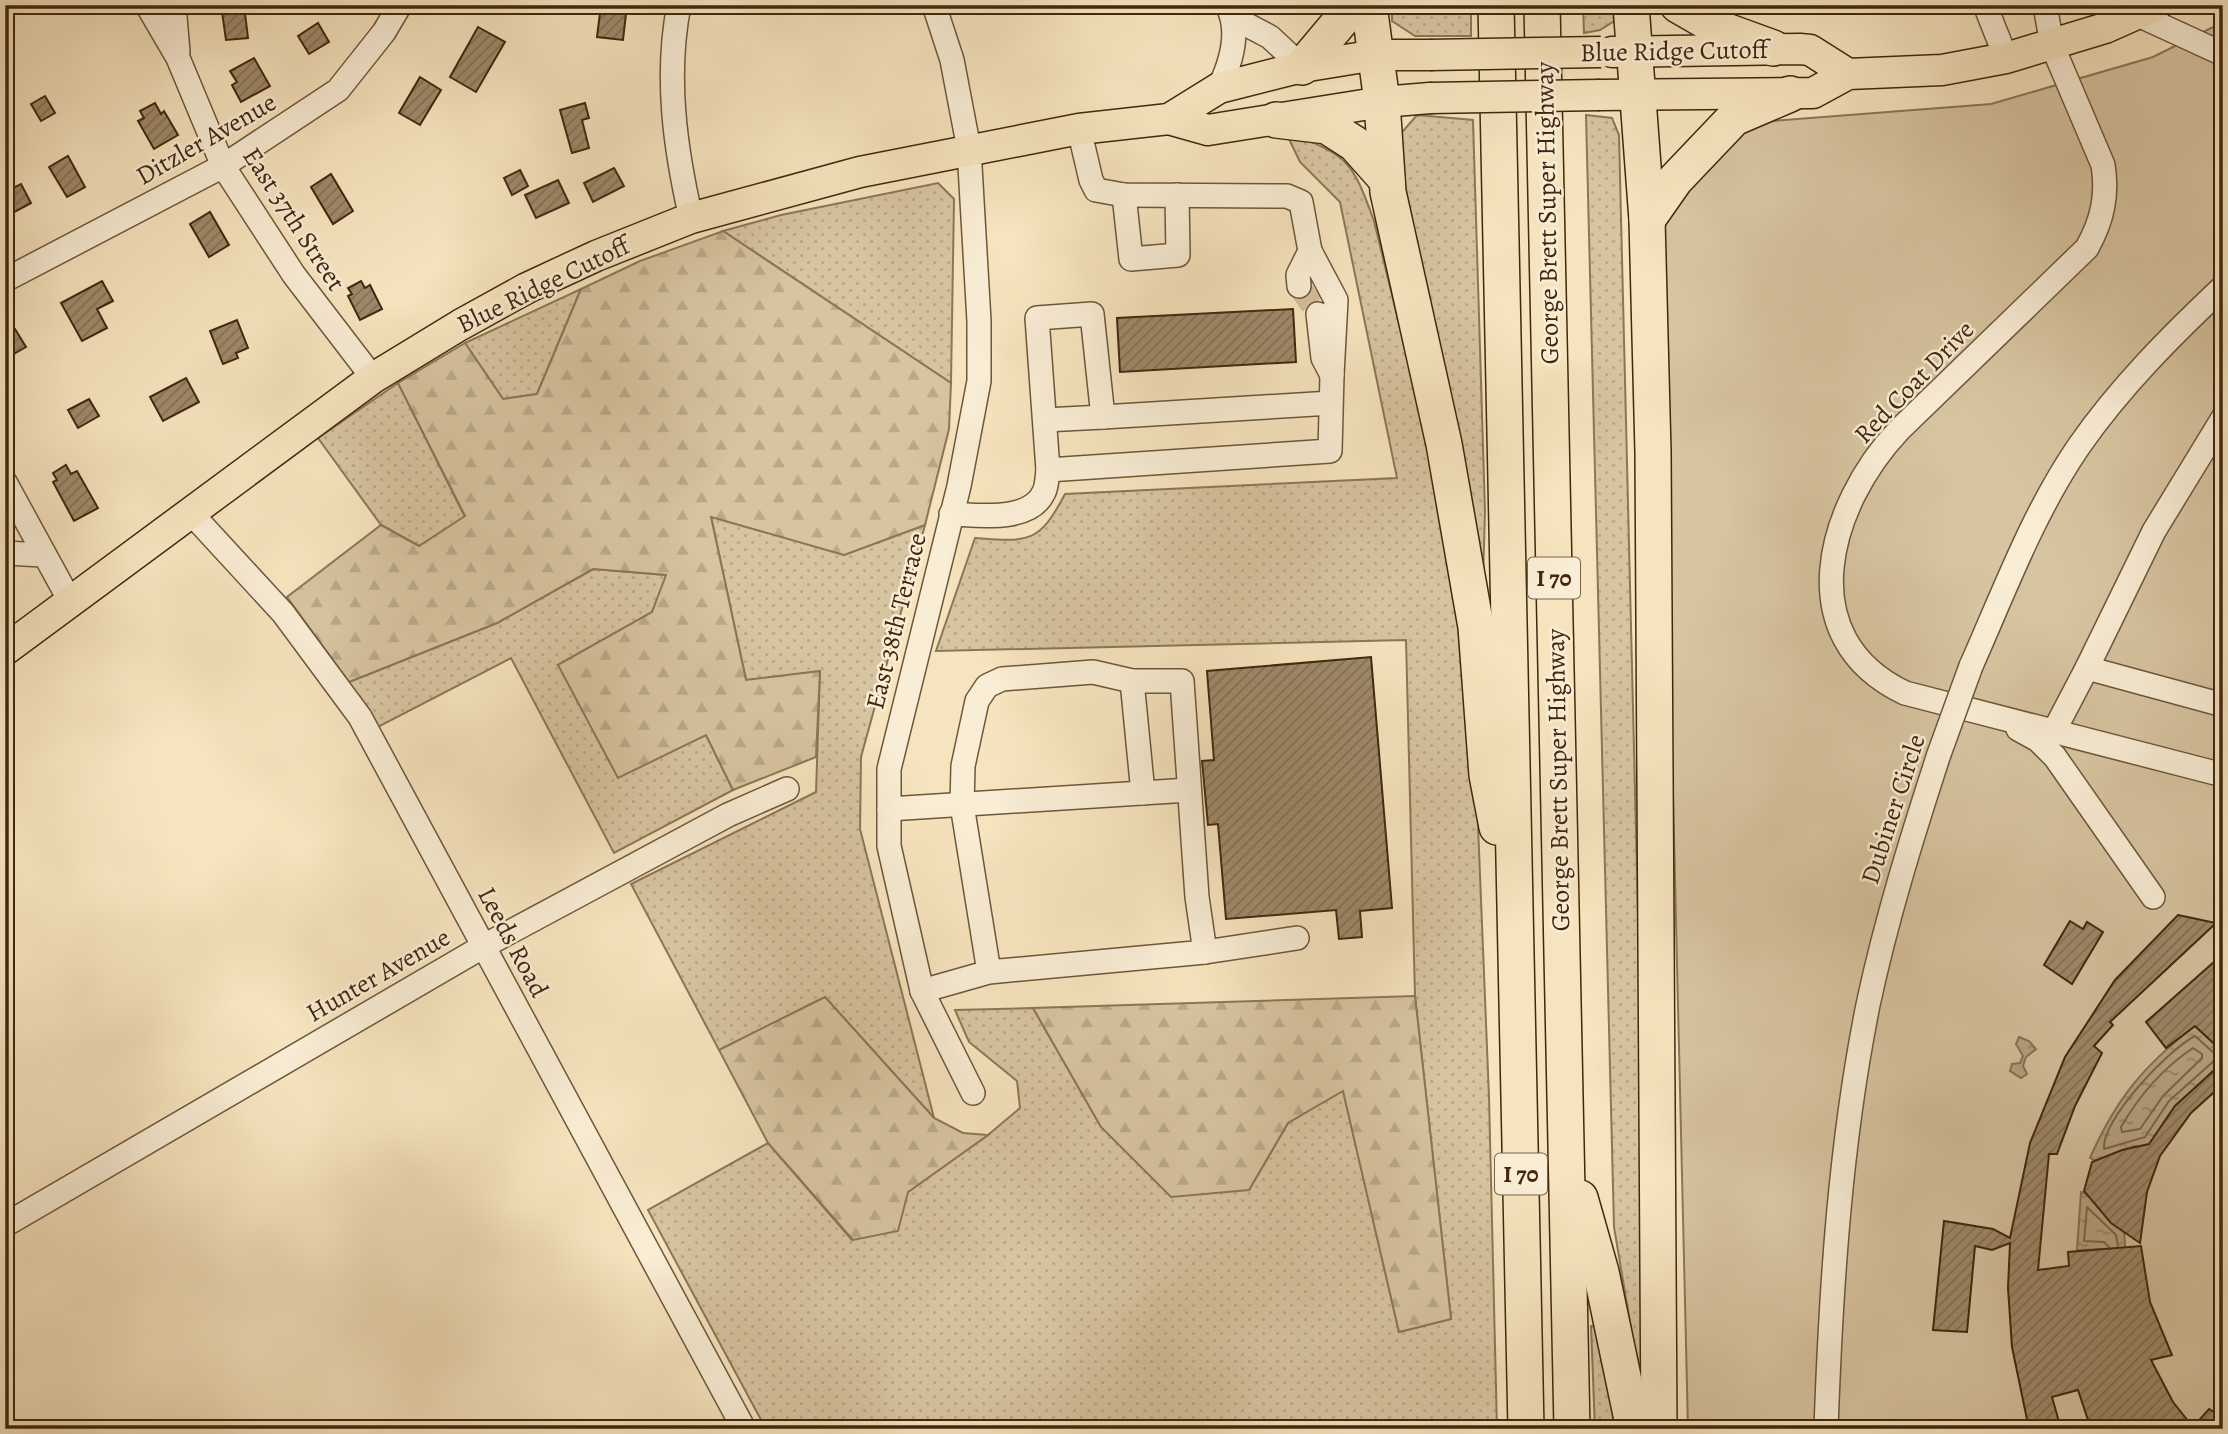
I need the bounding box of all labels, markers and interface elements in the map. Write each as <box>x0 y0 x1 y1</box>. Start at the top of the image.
street label: Blue Ridge Cutoff <box>1580 32 1772 70</box>
street label: George Brett Super Highway <box>1527 61 1567 365</box>
street label: Ditzler Avenue <box>129 85 283 193</box>
street label: East 37th Street <box>235 141 354 298</box>
street label: Blue Ridge Cutoff <box>451 227 638 342</box>
street label: Red Coat Drive <box>1846 313 1982 451</box>
street label: East 38th Terrace <box>857 529 935 713</box>
road number: I 70 <box>1528 558 1580 598</box>
street label: George Brett Super Highway <box>1538 628 1578 932</box>
street label: Dubiner Circle <box>1852 730 1934 888</box>
street label: Leeds Road <box>469 881 557 1003</box>
street label: Hunter Avenue <box>300 920 456 1030</box>
road number: I 70 <box>1495 1154 1547 1194</box>

